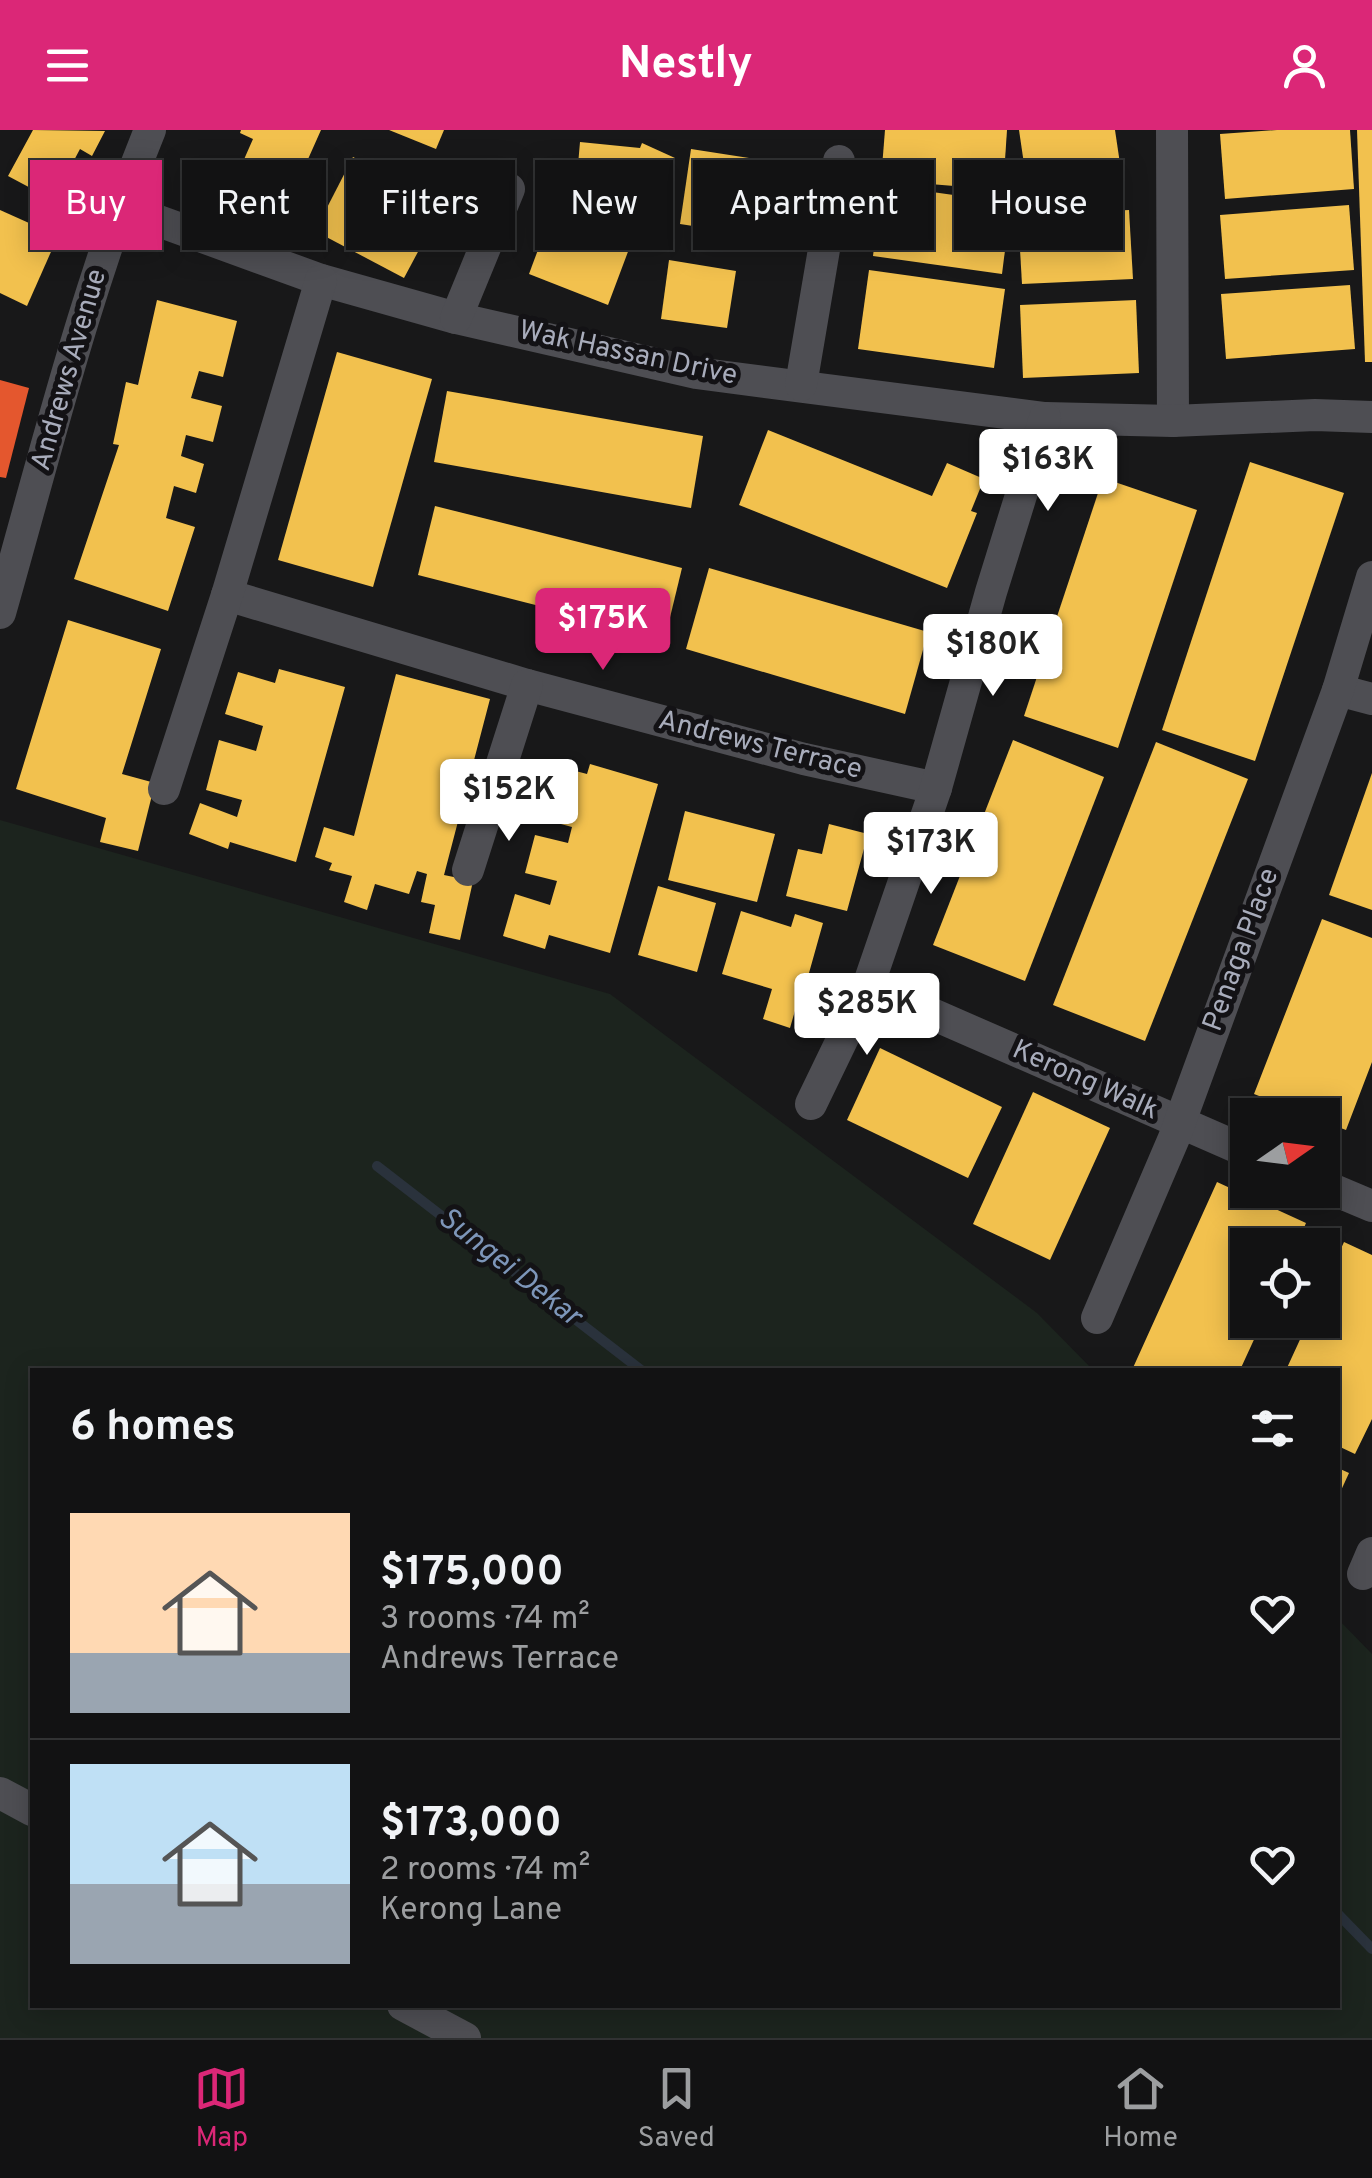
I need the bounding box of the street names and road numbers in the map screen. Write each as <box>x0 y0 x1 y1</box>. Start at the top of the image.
street label: Andrews Avenue <box>24 265 116 475</box>
street label: Wak Hassan Drive <box>516 313 740 395</box>
street label: Andrews Terrace <box>654 703 866 789</box>
street label: Penaga Place <box>1196 864 1288 1036</box>
street label: Kerong Walk <box>1006 1033 1164 1129</box>

